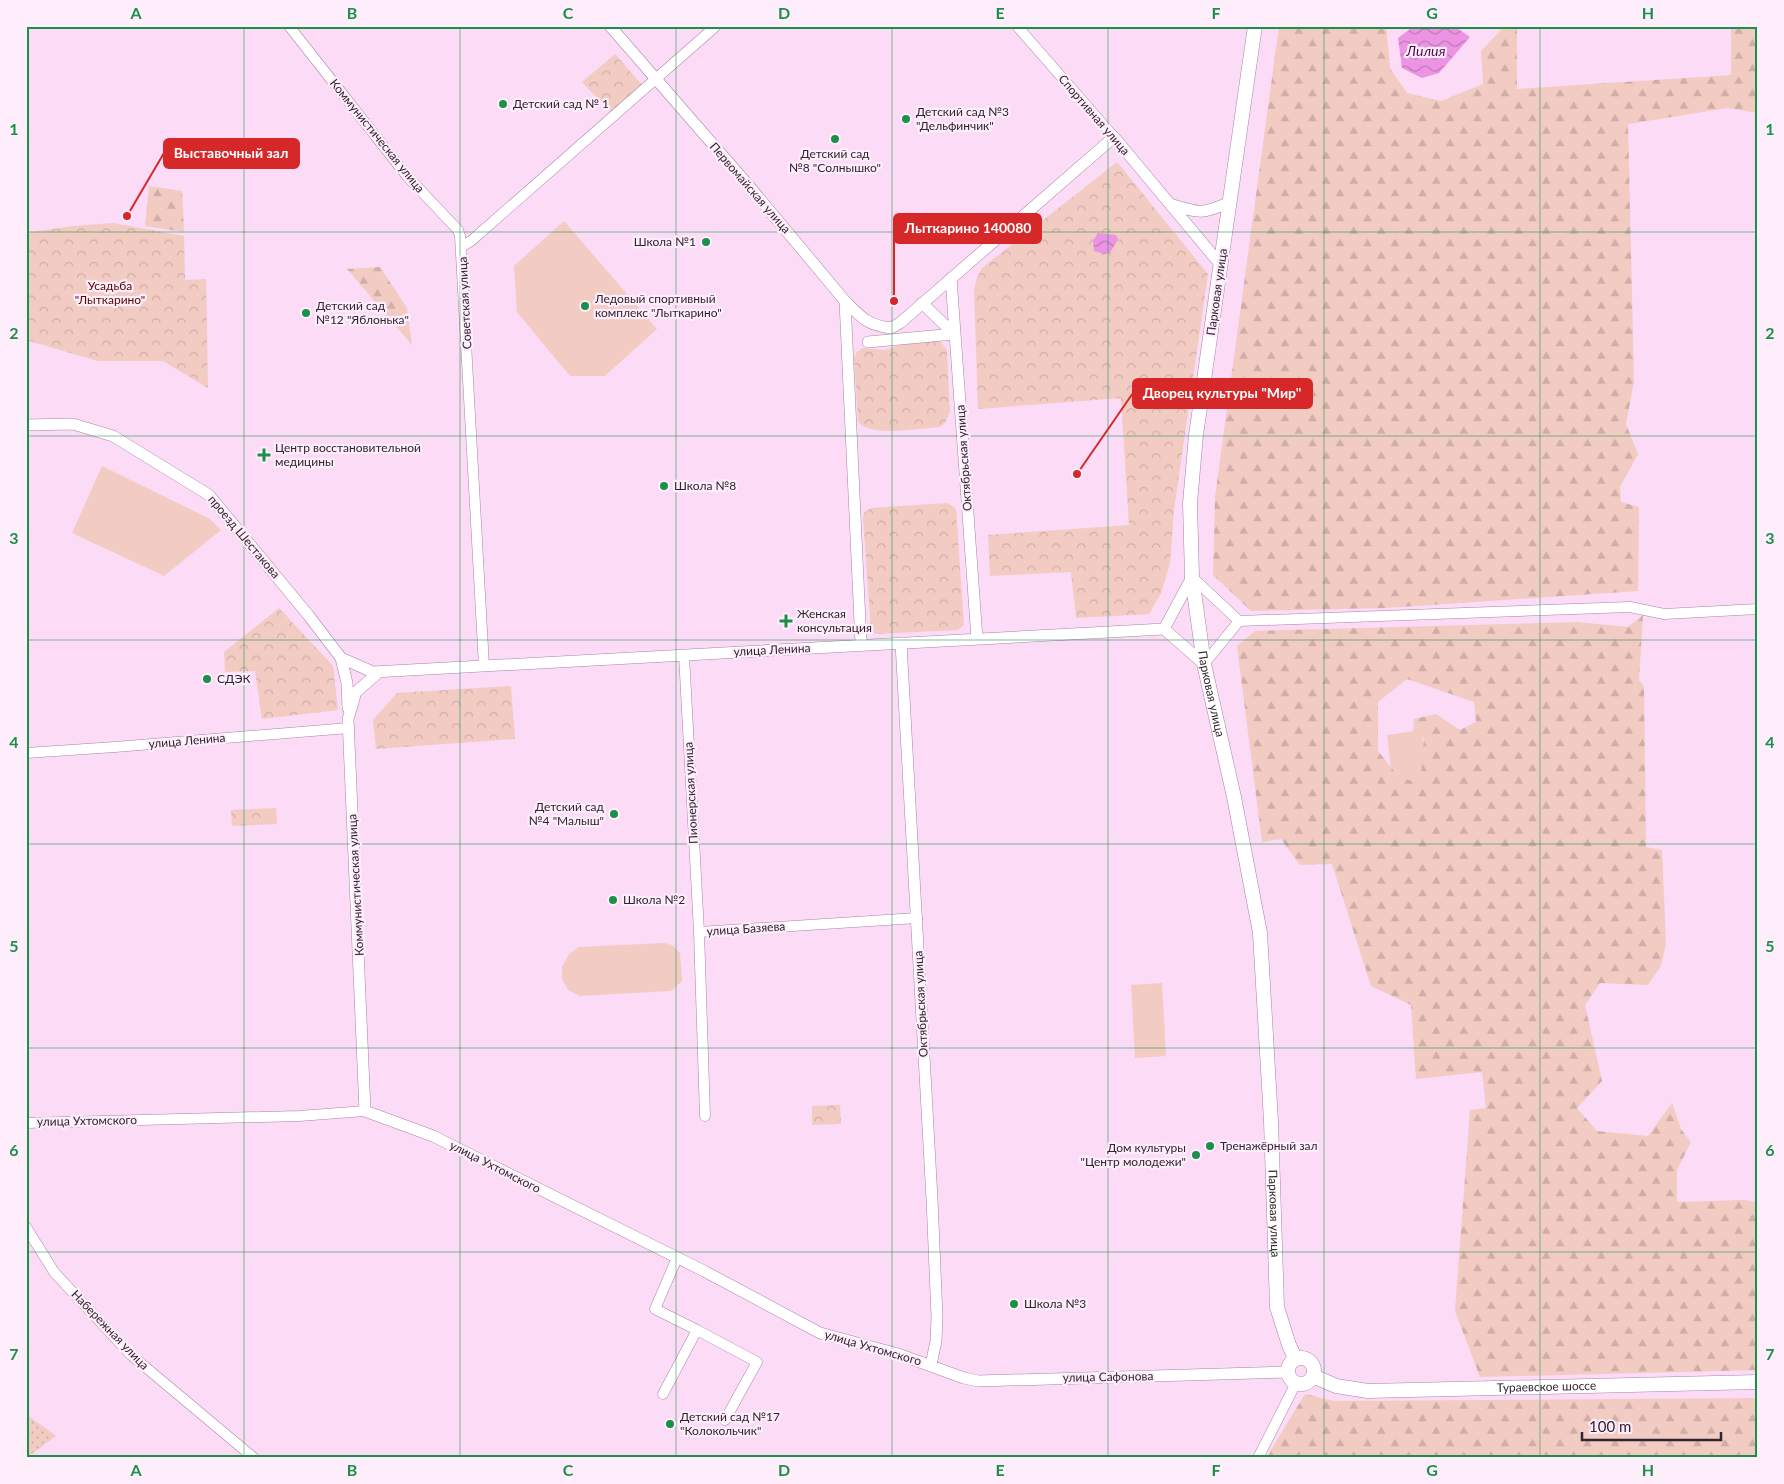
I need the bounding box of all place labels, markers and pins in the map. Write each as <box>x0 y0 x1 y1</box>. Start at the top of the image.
place label: Детский сад № 1 <box>513 96 609 111</box>
marker: Детский сад № 1 <box>497 98 509 110</box>
place label: Детский сад №3 "Дельфинчик" <box>916 104 1009 133</box>
marker: Детский сад №3 "Дельфинчик" <box>900 113 912 125</box>
marker: Детский сад №8 "Солнышко" <box>829 133 841 145</box>
callout: Выставочный зал <box>164 139 299 168</box>
place label: Детский сад №8 "Солнышко" <box>789 146 881 175</box>
callout: Лыткарино 140080 <box>894 214 1041 243</box>
place label: Школа №1 <box>634 234 696 249</box>
marker: Школа №1 <box>700 236 712 248</box>
place label: Ледовый спортивный комплекс "Лыткарино" <box>594 291 722 320</box>
place label: Детский сад №12 "Яблонька" <box>316 298 409 327</box>
marker: Ледовый спортивный комплекс "Лыткарино" <box>579 300 591 312</box>
marker: Детский сад №12 "Яблонька" <box>300 307 312 319</box>
callout: Дворец культуры "Мир" <box>1133 379 1312 408</box>
place label: Центр восстановительной медицины <box>275 440 421 469</box>
marker: Центр восстановительной медицины <box>257 448 271 462</box>
place label: Школа №8 <box>674 478 736 493</box>
marker: Школа №8 <box>658 480 670 492</box>
place label: Женская консультация <box>797 606 872 635</box>
marker: Женская консультация <box>779 614 793 628</box>
place label: СДЭК <box>217 671 251 686</box>
marker: СДЭК <box>201 673 213 685</box>
place label: Детский сад №4 "Малыш" <box>529 799 605 828</box>
marker: Детский сад №4 "Малыш" <box>608 808 620 820</box>
place label: Школа №2 <box>623 892 685 907</box>
marker: Школа №2 <box>607 894 619 906</box>
place label: Тренажёрный зал <box>1220 1138 1318 1153</box>
place label: Дом культуры "Центр молодежи" <box>1081 1140 1186 1169</box>
marker: Тренажёрный зал <box>1204 1140 1216 1152</box>
marker: Дом культуры "Центр молодежи" <box>1190 1149 1202 1161</box>
place label: Школа №3 <box>1024 1296 1086 1311</box>
marker: Школа №3 <box>1008 1298 1020 1310</box>
place label: Детский сад №17 "Колокольчик" <box>680 1409 780 1438</box>
marker: Детский сад №17 "Колокольчик" <box>664 1418 676 1430</box>

